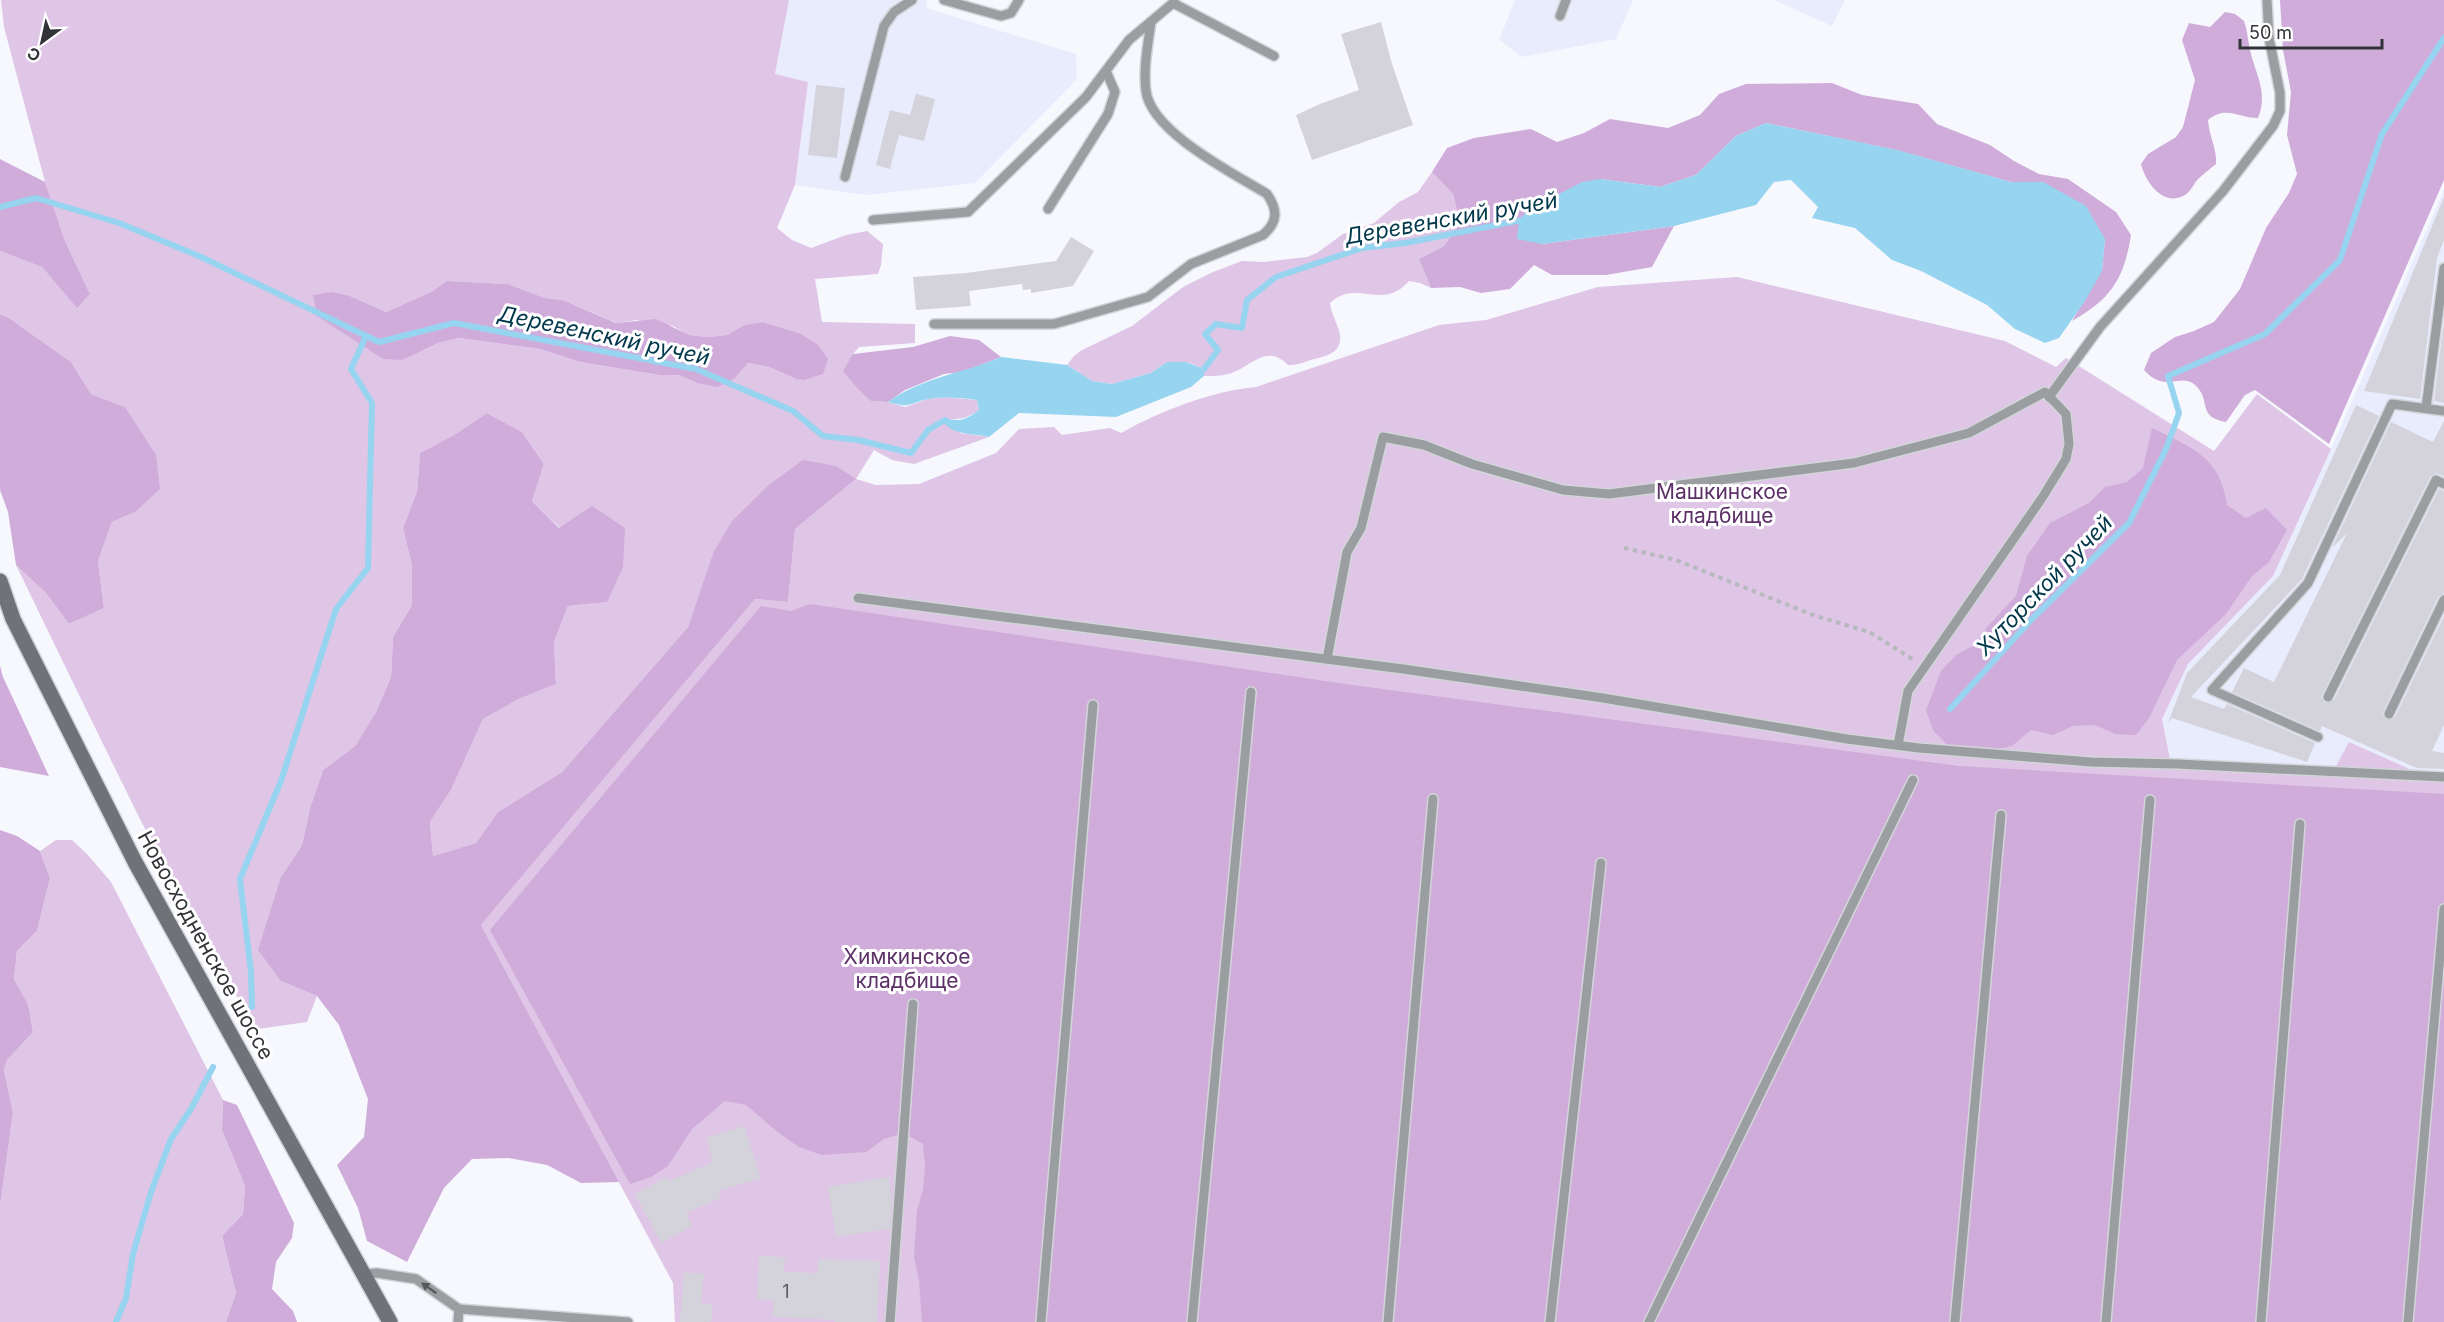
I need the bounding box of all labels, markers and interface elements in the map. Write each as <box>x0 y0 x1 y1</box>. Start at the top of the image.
north arrow <box>12 12 72 72</box>
scale bar <box>2240 12 2382 50</box>
text: 50 m <box>2249 22 2292 43</box>
text: С <box>23 43 44 66</box>
water label: Деревенский ручей <box>1342 186 1559 250</box>
water label: Деревенский ручей <box>495 300 712 370</box>
park label: Машкинское кладбище <box>1656 479 1788 528</box>
water label: Хуторской ручей <box>1970 510 2117 661</box>
street label: Новосходненское шоссе <box>133 826 279 1064</box>
park label: Химкинское кладбище <box>844 944 970 993</box>
house number: 1 <box>782 1281 790 1302</box>
one-way arrow <box>422 1282 438 1294</box>

